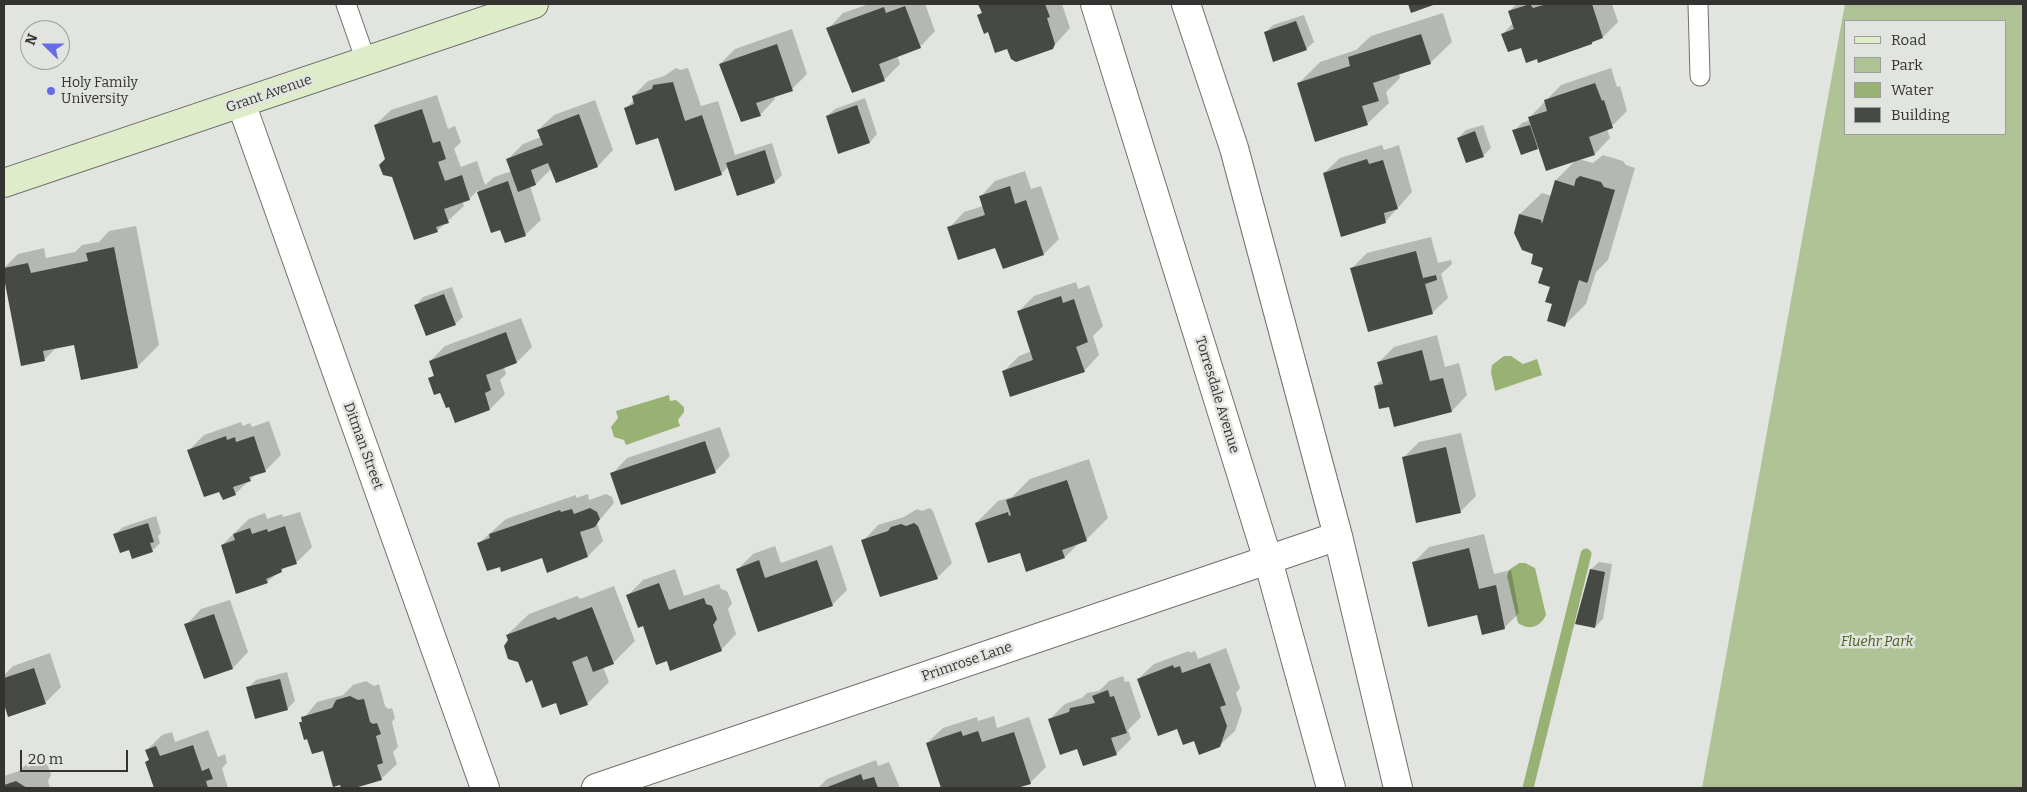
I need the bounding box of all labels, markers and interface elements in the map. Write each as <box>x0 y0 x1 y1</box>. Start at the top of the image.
north arrow <box>20 20 70 70</box>
legend <box>1844 20 2007 135</box>
text: N <box>22 31 41 48</box>
text: Road <box>1891 31 1926 49</box>
text: Park <box>1891 56 1923 74</box>
street label: Grant Avenue <box>224 71 314 117</box>
place label: Holy Family University <box>61 75 138 108</box>
text: Water <box>1891 81 1933 99</box>
marker: Holy Family University <box>45 85 57 97</box>
text: Building <box>1891 106 1950 124</box>
street label: Torresdale Avenue <box>1191 335 1243 455</box>
street label: Ditman Street <box>339 400 387 492</box>
park label: Fluehr Park <box>1841 634 1913 650</box>
street label: Primrose Lane <box>920 639 1014 685</box>
scale bar <box>22 740 130 772</box>
text: 20 m <box>28 750 63 768</box>

